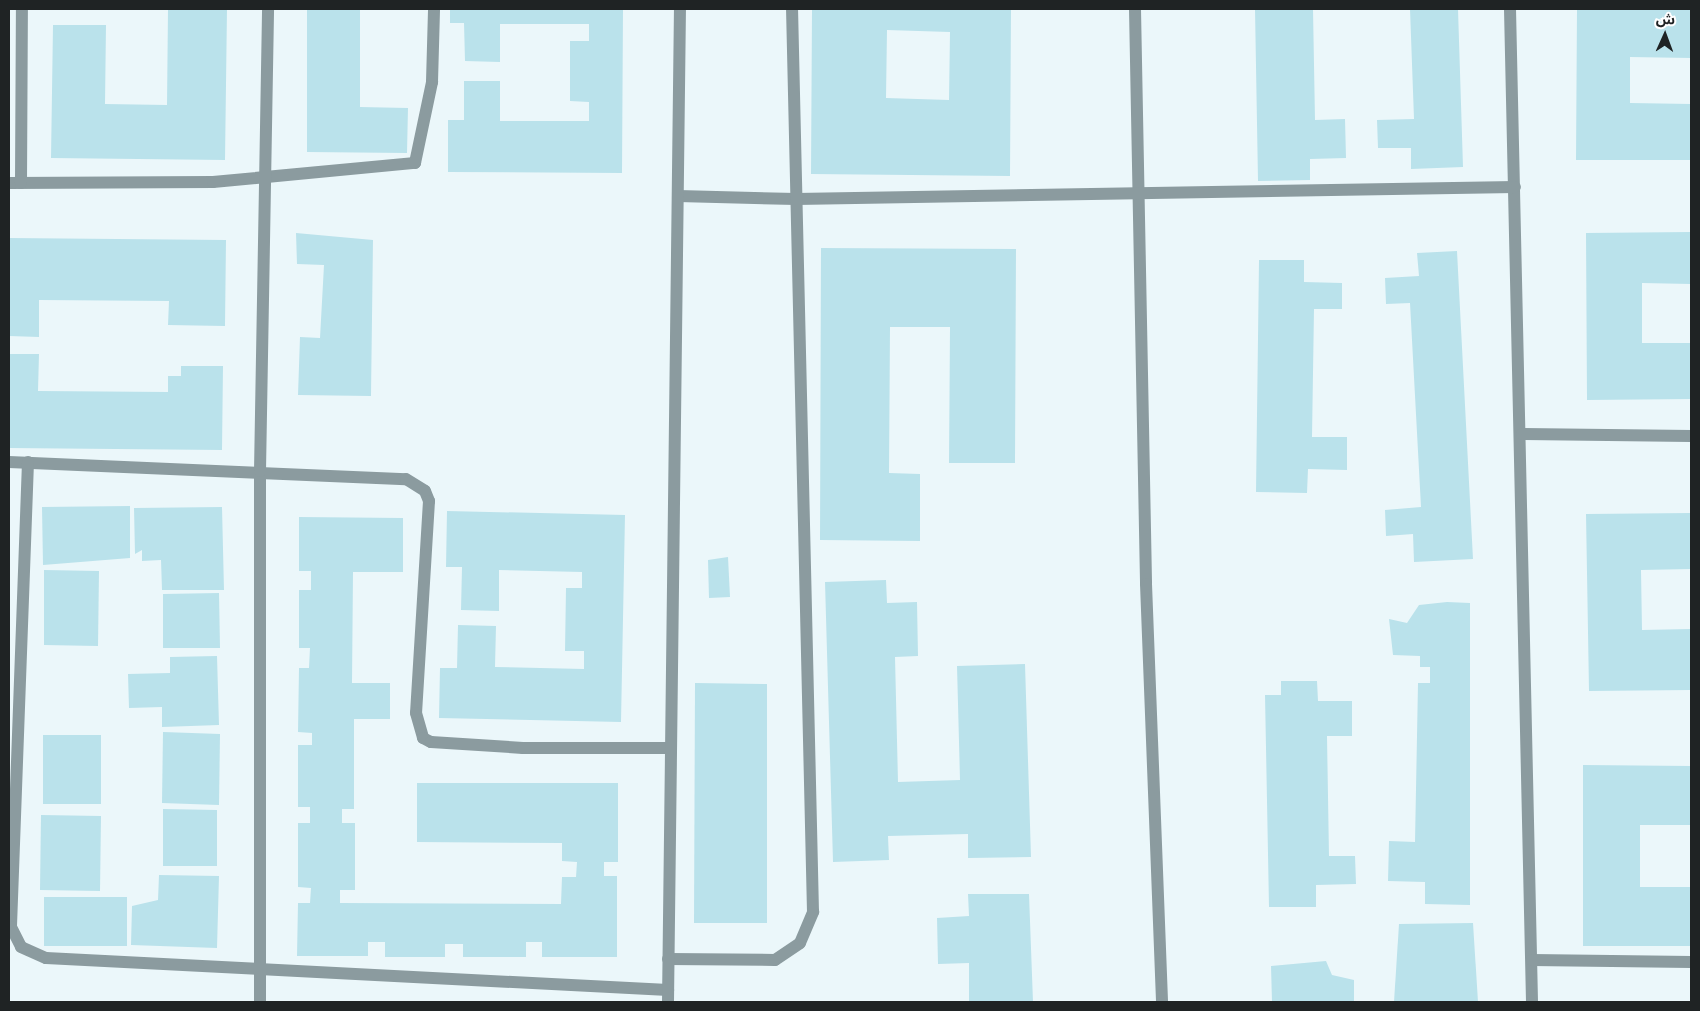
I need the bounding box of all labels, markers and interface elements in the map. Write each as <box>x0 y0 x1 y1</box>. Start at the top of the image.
north arrow <box>1640 10 1690 60</box>
text: ش <box>1656 10 1675 29</box>

